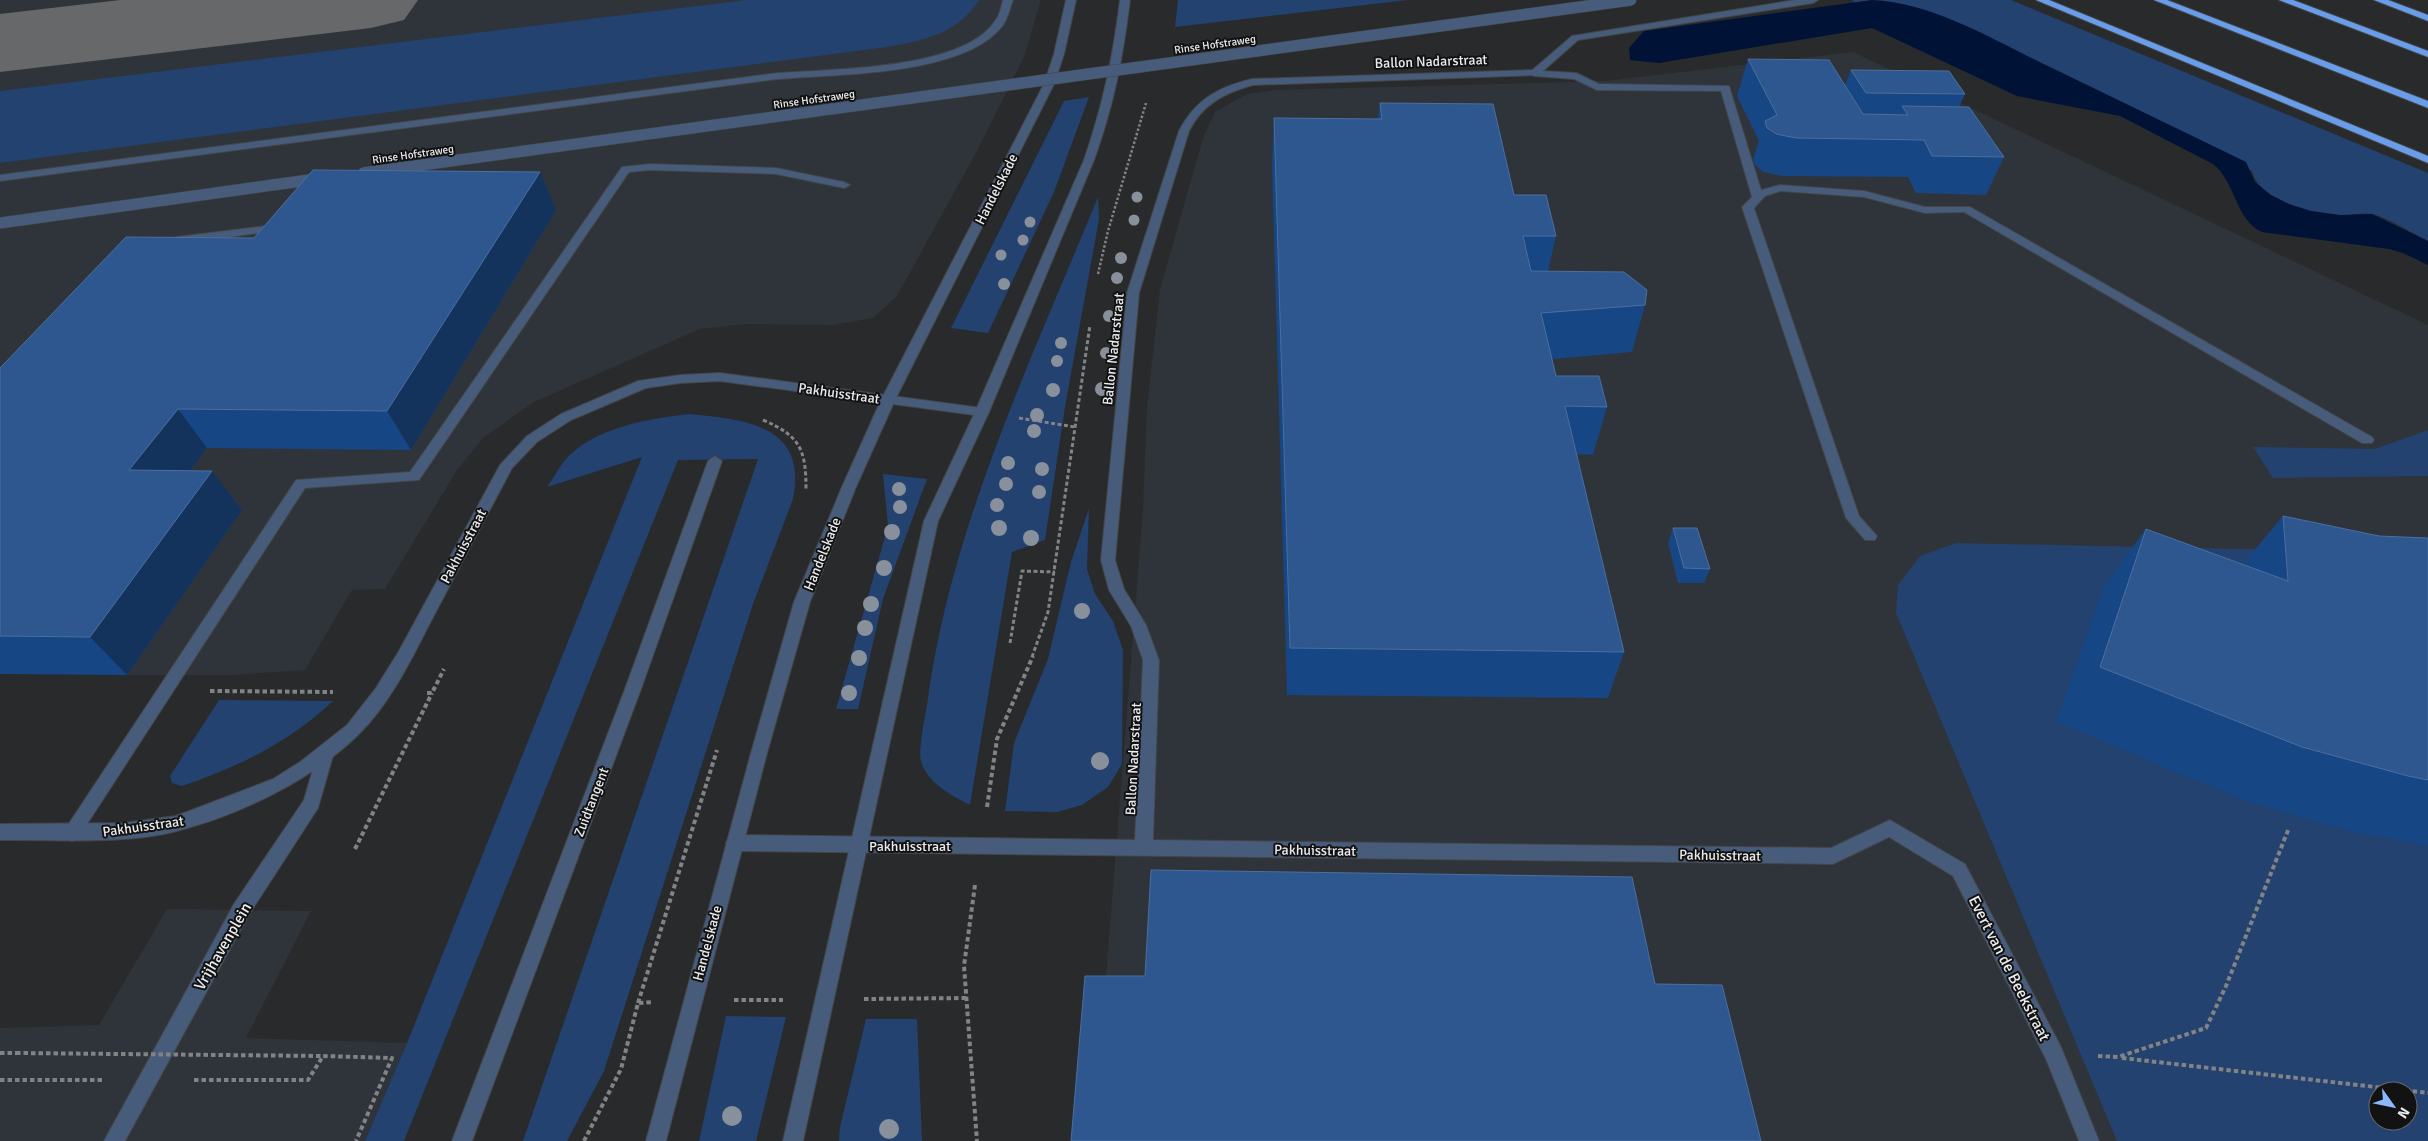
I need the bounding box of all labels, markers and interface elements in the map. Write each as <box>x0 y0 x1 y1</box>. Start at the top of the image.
street label: Rinse Hofstraweg <box>1173 32 1257 57</box>
street label: Ballon Nadarstraat <box>1374 51 1488 72</box>
street label: Rinse Hofstraweg <box>772 87 856 112</box>
street label: Rinse Hofstraweg <box>371 142 455 167</box>
street label: Handelskade <box>971 151 1022 228</box>
street label: Ballon Nadarstraat <box>1099 292 1128 406</box>
street label: Pakhuisstraat <box>797 379 881 408</box>
street label: Pakhuisstraat <box>437 506 490 586</box>
street label: Handelskade <box>800 515 845 593</box>
street label: Ballon Nadarstraat <box>1122 702 1145 816</box>
street label: Zuidtangent <box>570 765 612 839</box>
street label: Pakhuisstraat <box>101 812 185 841</box>
street label: Pakhuisstraat <box>869 838 951 855</box>
street label: Pakhuisstraat <box>1274 841 1356 860</box>
street label: Pakhuisstraat <box>1679 846 1761 865</box>
street label: Evert van de Beekstraat <box>1964 892 2055 1045</box>
street label: Vrijhavenplein <box>190 899 256 994</box>
street label: Handelskade <box>689 904 726 983</box>
north arrow <box>2368 1081 2418 1131</box>
text: N <box>2394 1104 2413 1122</box>

